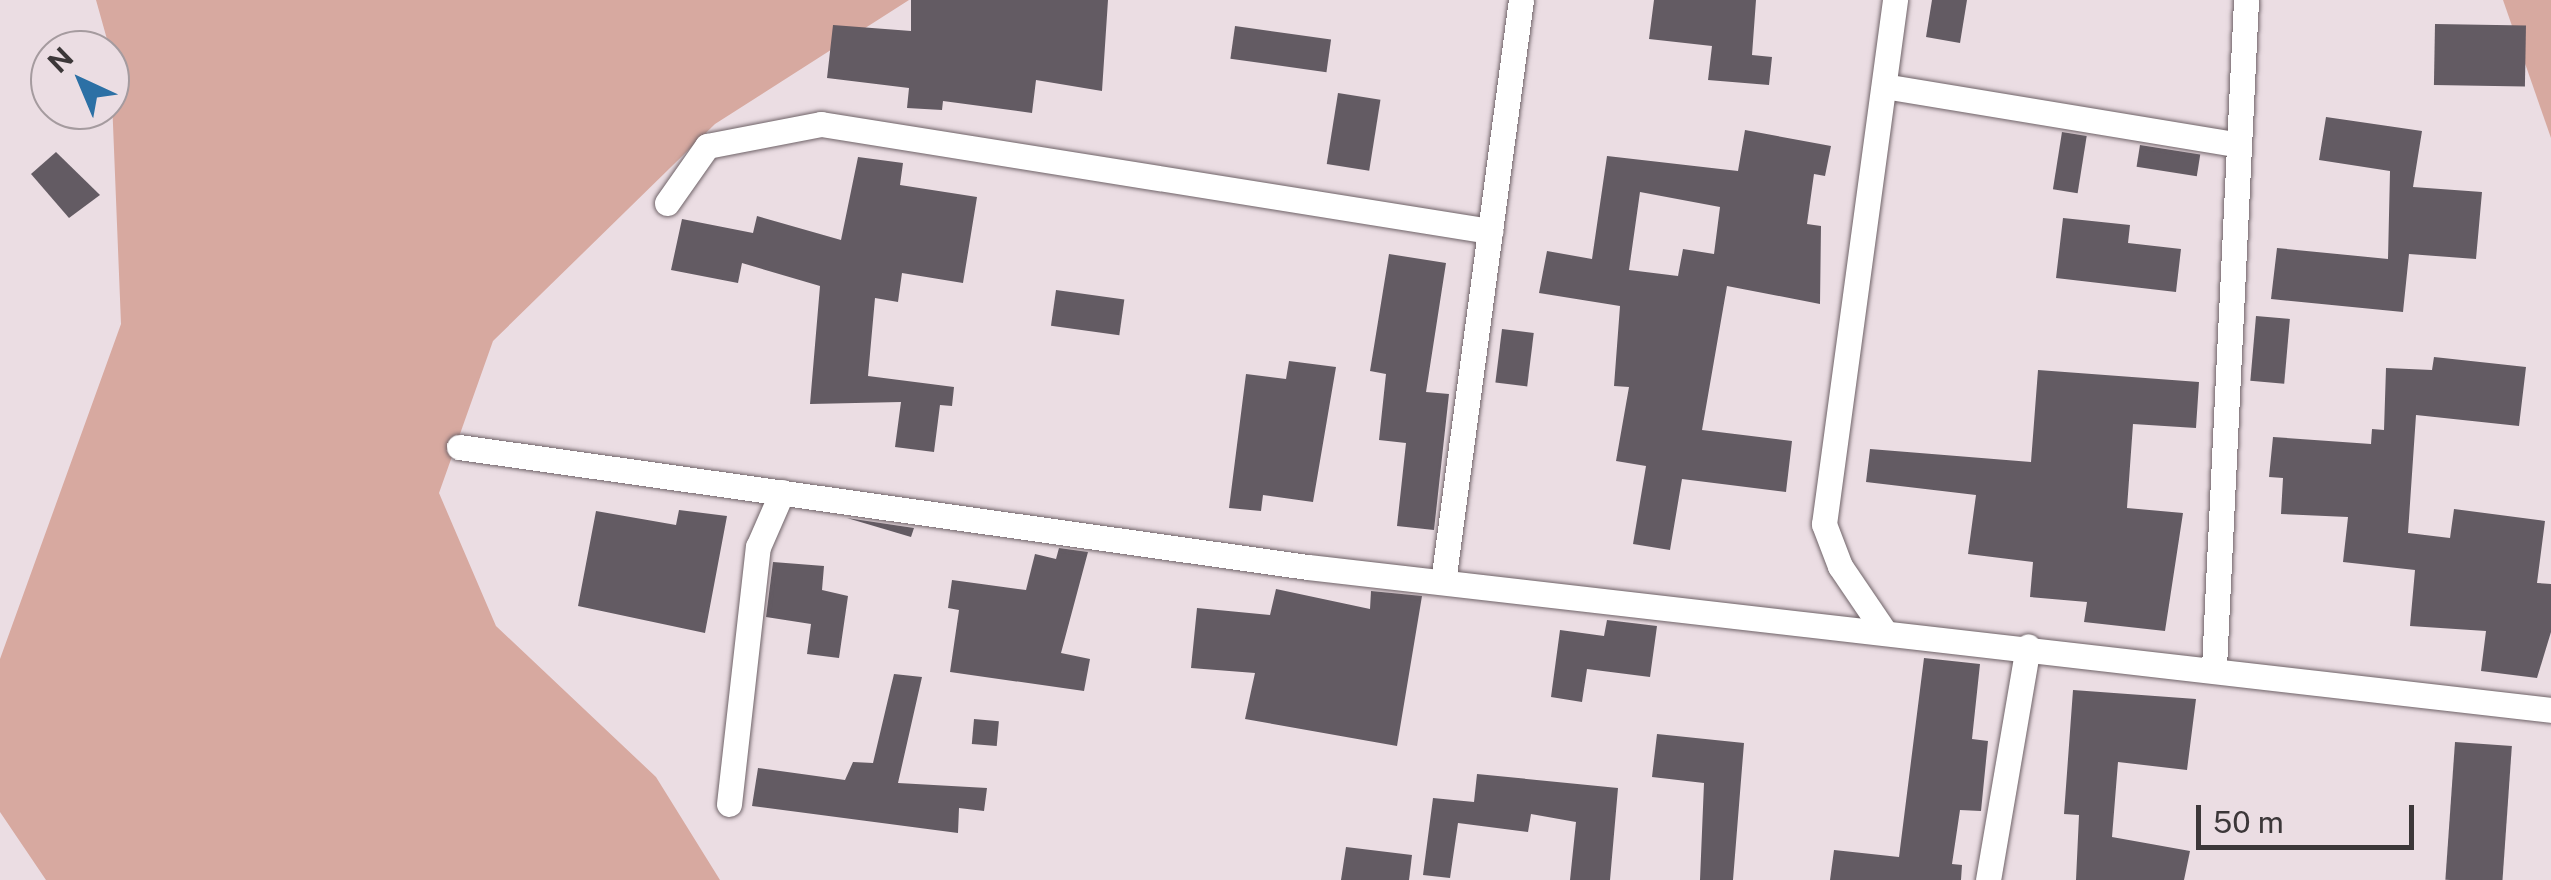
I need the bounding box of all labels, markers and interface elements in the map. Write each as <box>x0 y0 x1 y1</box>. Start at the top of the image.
north arrow <box>30 30 130 130</box>
text: N <box>41 40 80 79</box>
scale bar <box>2201 785 2418 847</box>
text: 50 m <box>2213 804 2284 840</box>

